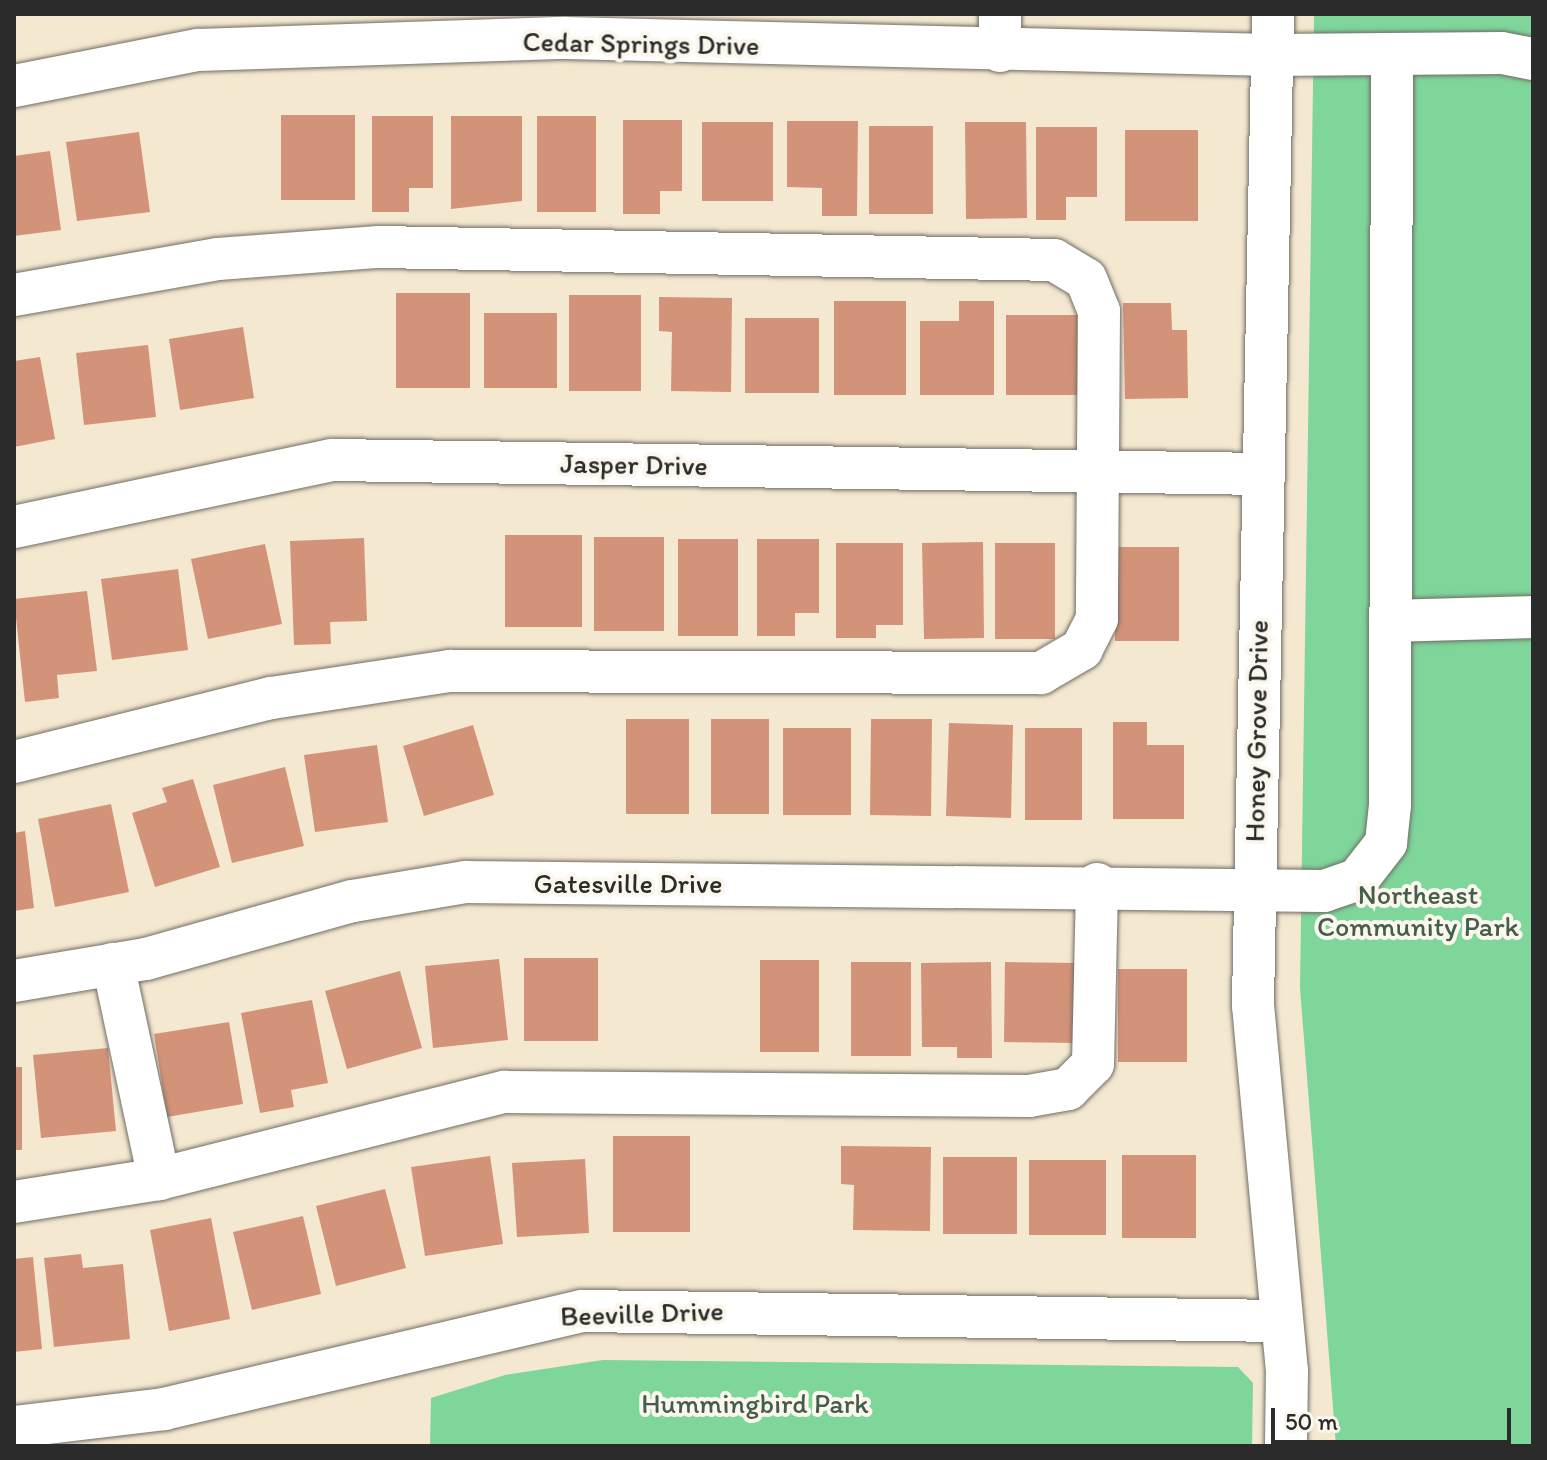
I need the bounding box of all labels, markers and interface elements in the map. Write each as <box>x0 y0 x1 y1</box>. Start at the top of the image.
street label: Cedar Springs Drive <box>522 24 760 62</box>
street label: Jasper Drive <box>560 446 708 482</box>
street label: Honey Grove Drive <box>1237 619 1275 843</box>
street label: Gatesville Drive <box>534 866 722 900</box>
park label: Northeast Community Park <box>1317 877 1519 943</box>
street label: Beeville Drive <box>560 1293 724 1333</box>
park label: Hummingbird Park <box>641 1386 869 1420</box>
scale bar <box>1275 1392 1515 1442</box>
text: 50 m <box>1285 1407 1338 1436</box>

